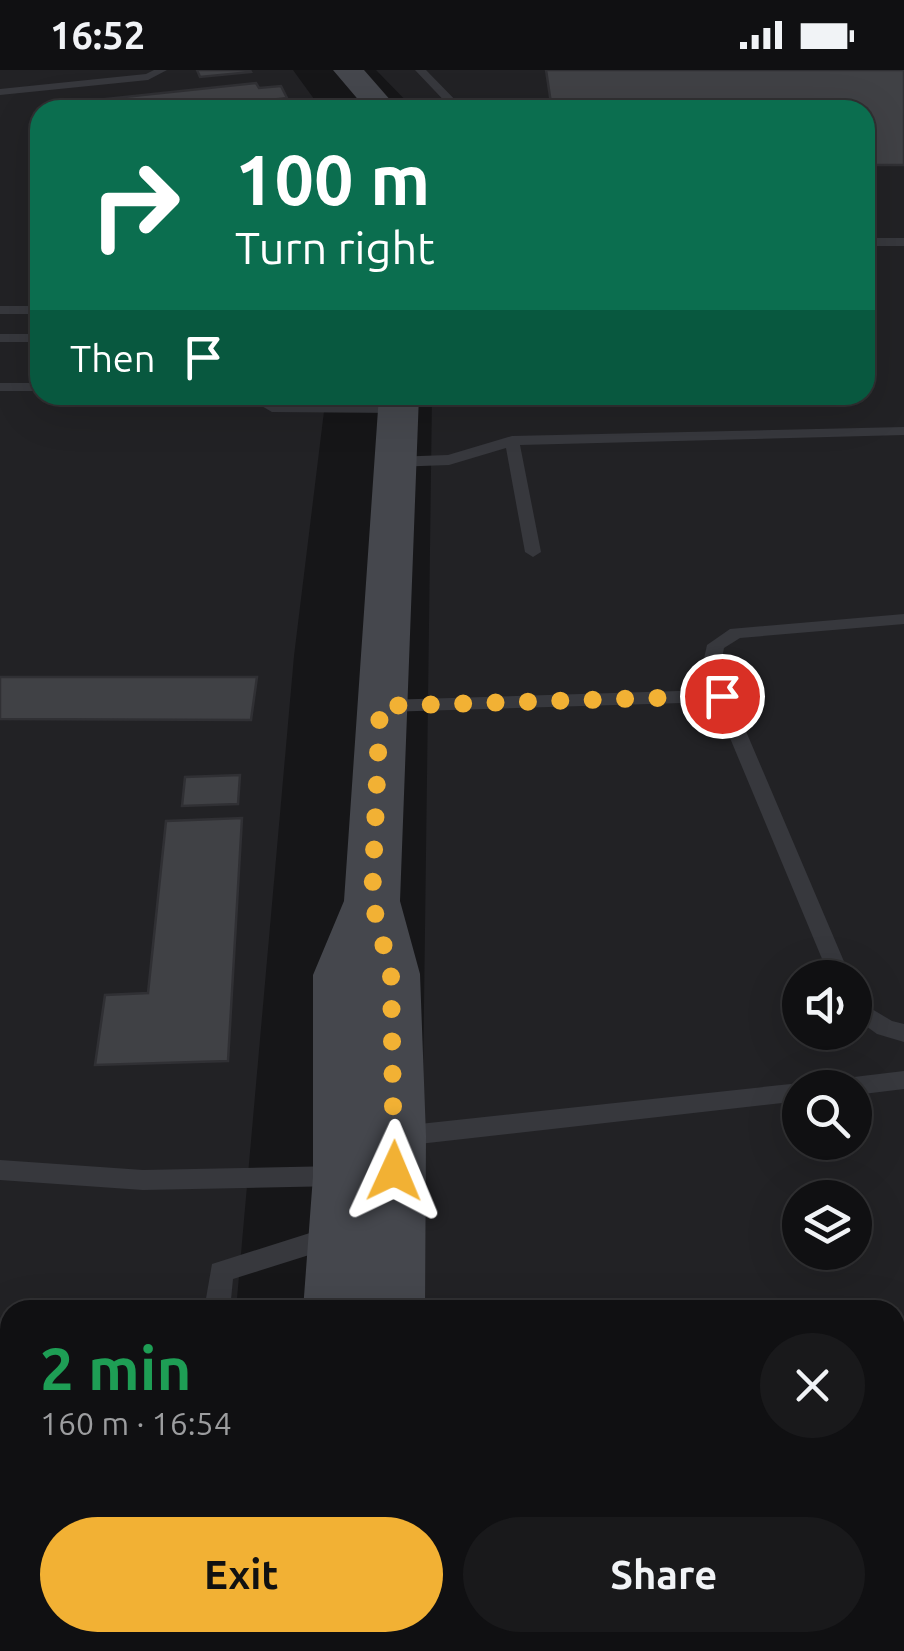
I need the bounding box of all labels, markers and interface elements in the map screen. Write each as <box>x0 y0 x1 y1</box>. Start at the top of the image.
text: 16:52 <box>50 14 145 56</box>
icon: right <box>70 140 200 270</box>
text: 100 m <box>235 140 430 218</box>
text: Turn right <box>235 222 435 273</box>
icon: arrive <box>176 330 231 385</box>
text: Then <box>70 337 156 379</box>
pin <box>680 654 765 739</box>
icon: arrive <box>695 669 750 724</box>
map controls <box>782 960 872 1270</box>
button: sound <box>782 960 872 1050</box>
button: search <box>782 1070 872 1160</box>
position arrow <box>342 1119 446 1223</box>
button: layers <box>782 1180 872 1270</box>
button: close <box>760 1333 865 1438</box>
text: 2 min <box>40 1334 192 1401</box>
text: 160 m · 16:54 <box>40 1405 232 1441</box>
button: Exit <box>40 1517 443 1632</box>
button: Share <box>463 1517 865 1632</box>

